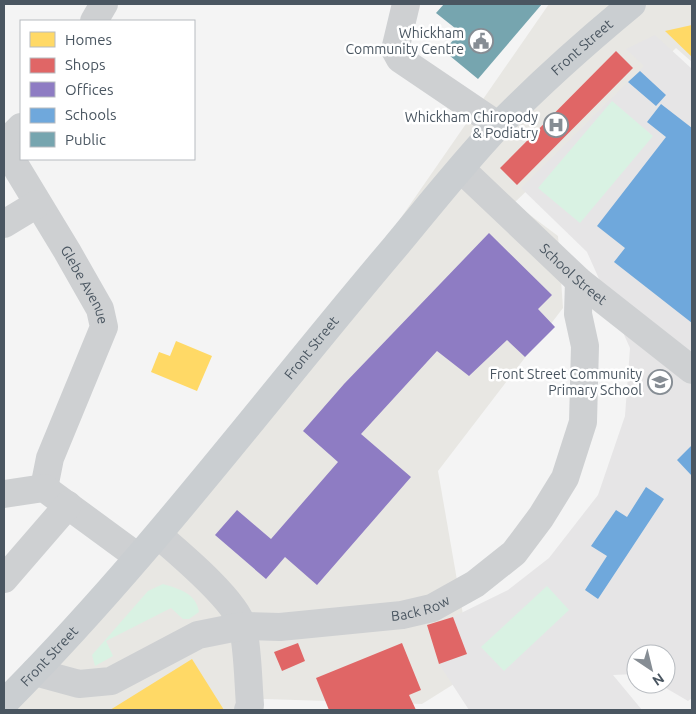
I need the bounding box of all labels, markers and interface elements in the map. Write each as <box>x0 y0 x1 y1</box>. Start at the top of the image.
street label: Front Street <box>548 15 616 78</box>
legend <box>20 20 195 160</box>
place label: Whickham Community Centre <box>345 25 464 57</box>
public building icon: Whickham Community Centre <box>468 28 494 54</box>
text: Homes <box>65 31 112 48</box>
text: Shops <box>65 56 106 73</box>
text: Offices <box>65 81 113 98</box>
text: Schools <box>65 106 116 123</box>
place label: Whickham Chiropody & Podiatry <box>405 109 538 141</box>
hospital icon: Whickham Chiropody & Podiatry <box>543 112 569 138</box>
text: Public <box>65 131 106 148</box>
street label: School Street <box>537 240 611 308</box>
street label: Glebe Avenue <box>58 242 111 326</box>
street label: Front Street <box>281 313 342 382</box>
place label: Front Street Community Primary School <box>490 366 642 398</box>
school or university icon: Front Street Community Primary School <box>647 369 673 395</box>
street label: Back Row <box>390 592 452 624</box>
street label: Front Street <box>17 623 82 690</box>
north arrow <box>626 644 676 694</box>
text: N <box>650 670 667 689</box>

